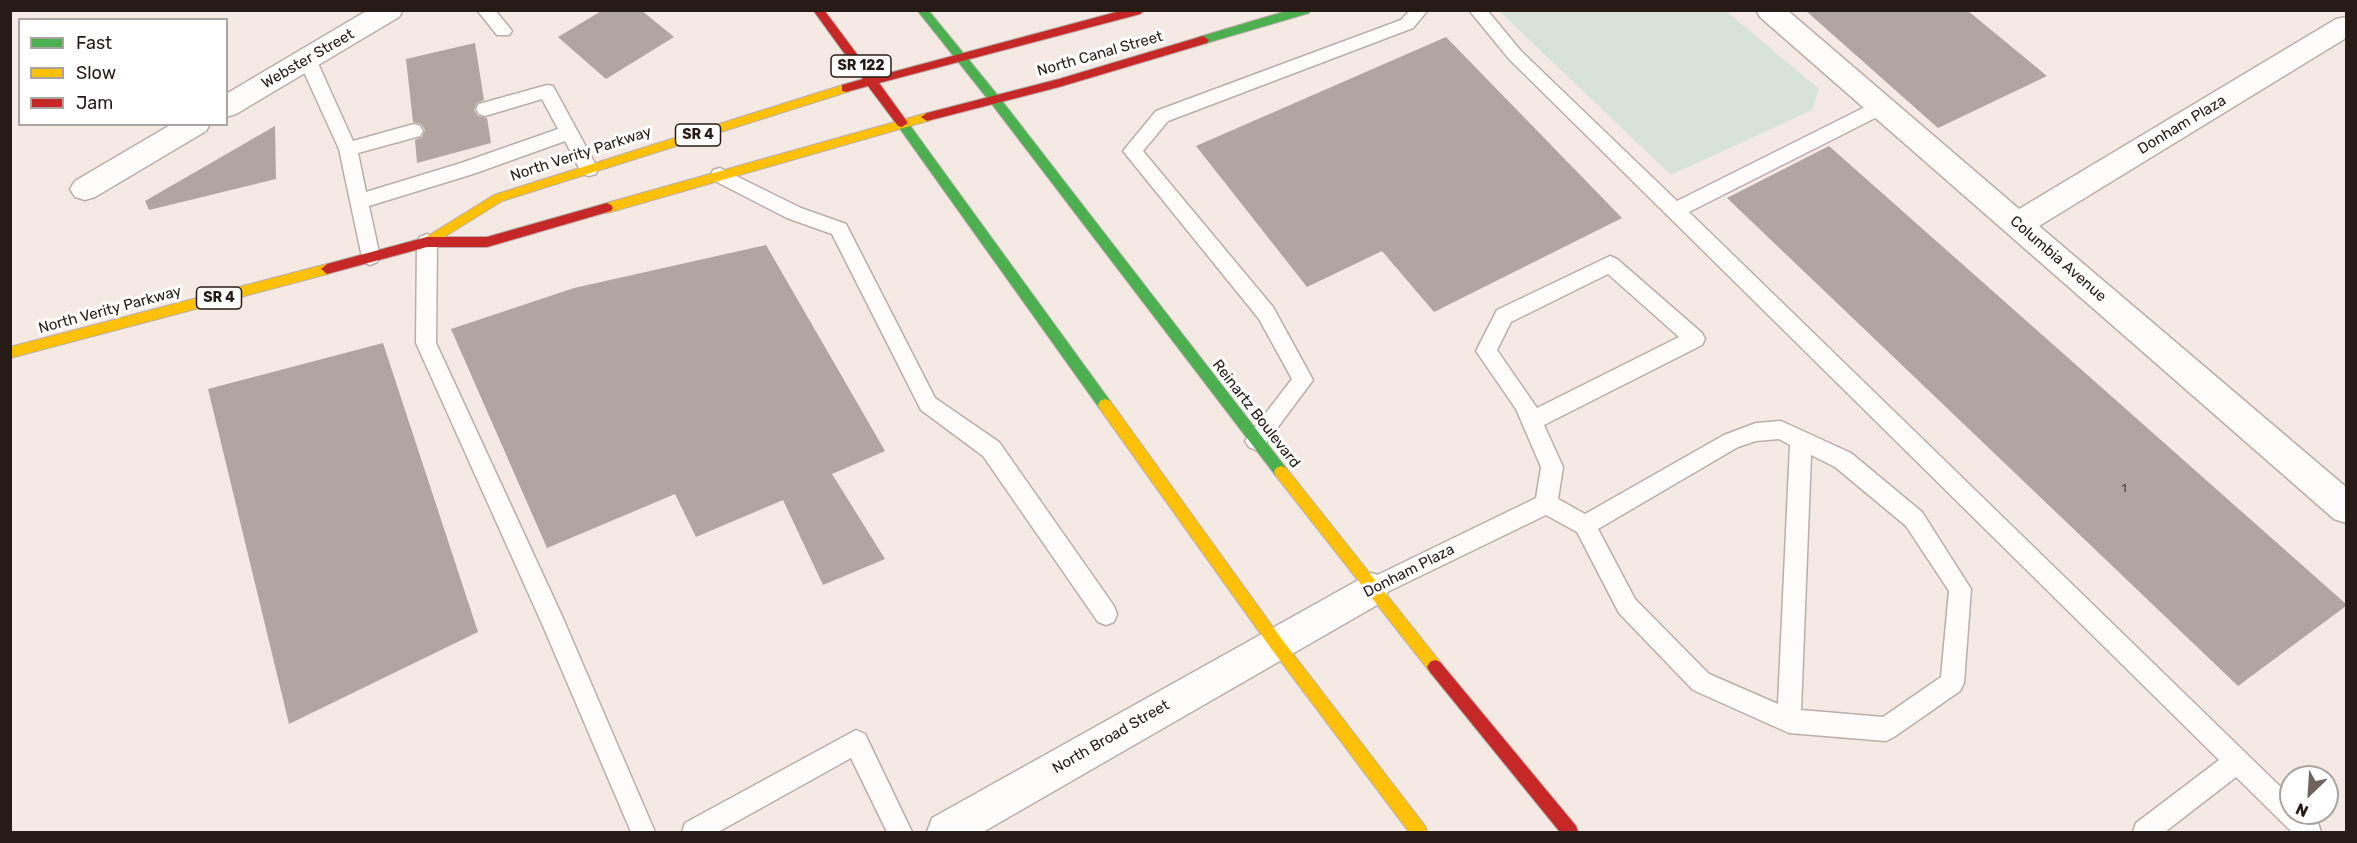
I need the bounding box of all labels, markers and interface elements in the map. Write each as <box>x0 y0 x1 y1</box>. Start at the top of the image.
legend <box>18 18 228 126</box>
street label: Webster Street <box>259 25 357 93</box>
street label: North Canal Street <box>1035 27 1165 81</box>
text: Fast <box>76 32 112 54</box>
road number: SR 122 <box>831 55 891 77</box>
text: Slow <box>76 62 116 84</box>
text: Jam <box>76 92 113 114</box>
street label: Donham Plaza <box>2135 92 2229 158</box>
street label: North Verity Parkway <box>508 123 654 185</box>
road number: SR 4 <box>676 124 720 146</box>
street label: Columbia Avenue <box>2006 212 2110 306</box>
street label: North Verity Parkway <box>36 282 184 338</box>
road number: SR 4 <box>196 287 242 309</box>
street label: Reinartz Boulevard <box>1208 356 1304 472</box>
house number: 1 <box>2121 482 2127 496</box>
street label: Donham Plaza <box>1360 540 1458 602</box>
street label: North Broad Street <box>1049 696 1173 778</box>
north arrow <box>2279 765 2339 825</box>
text: N <box>2293 799 2311 821</box>

